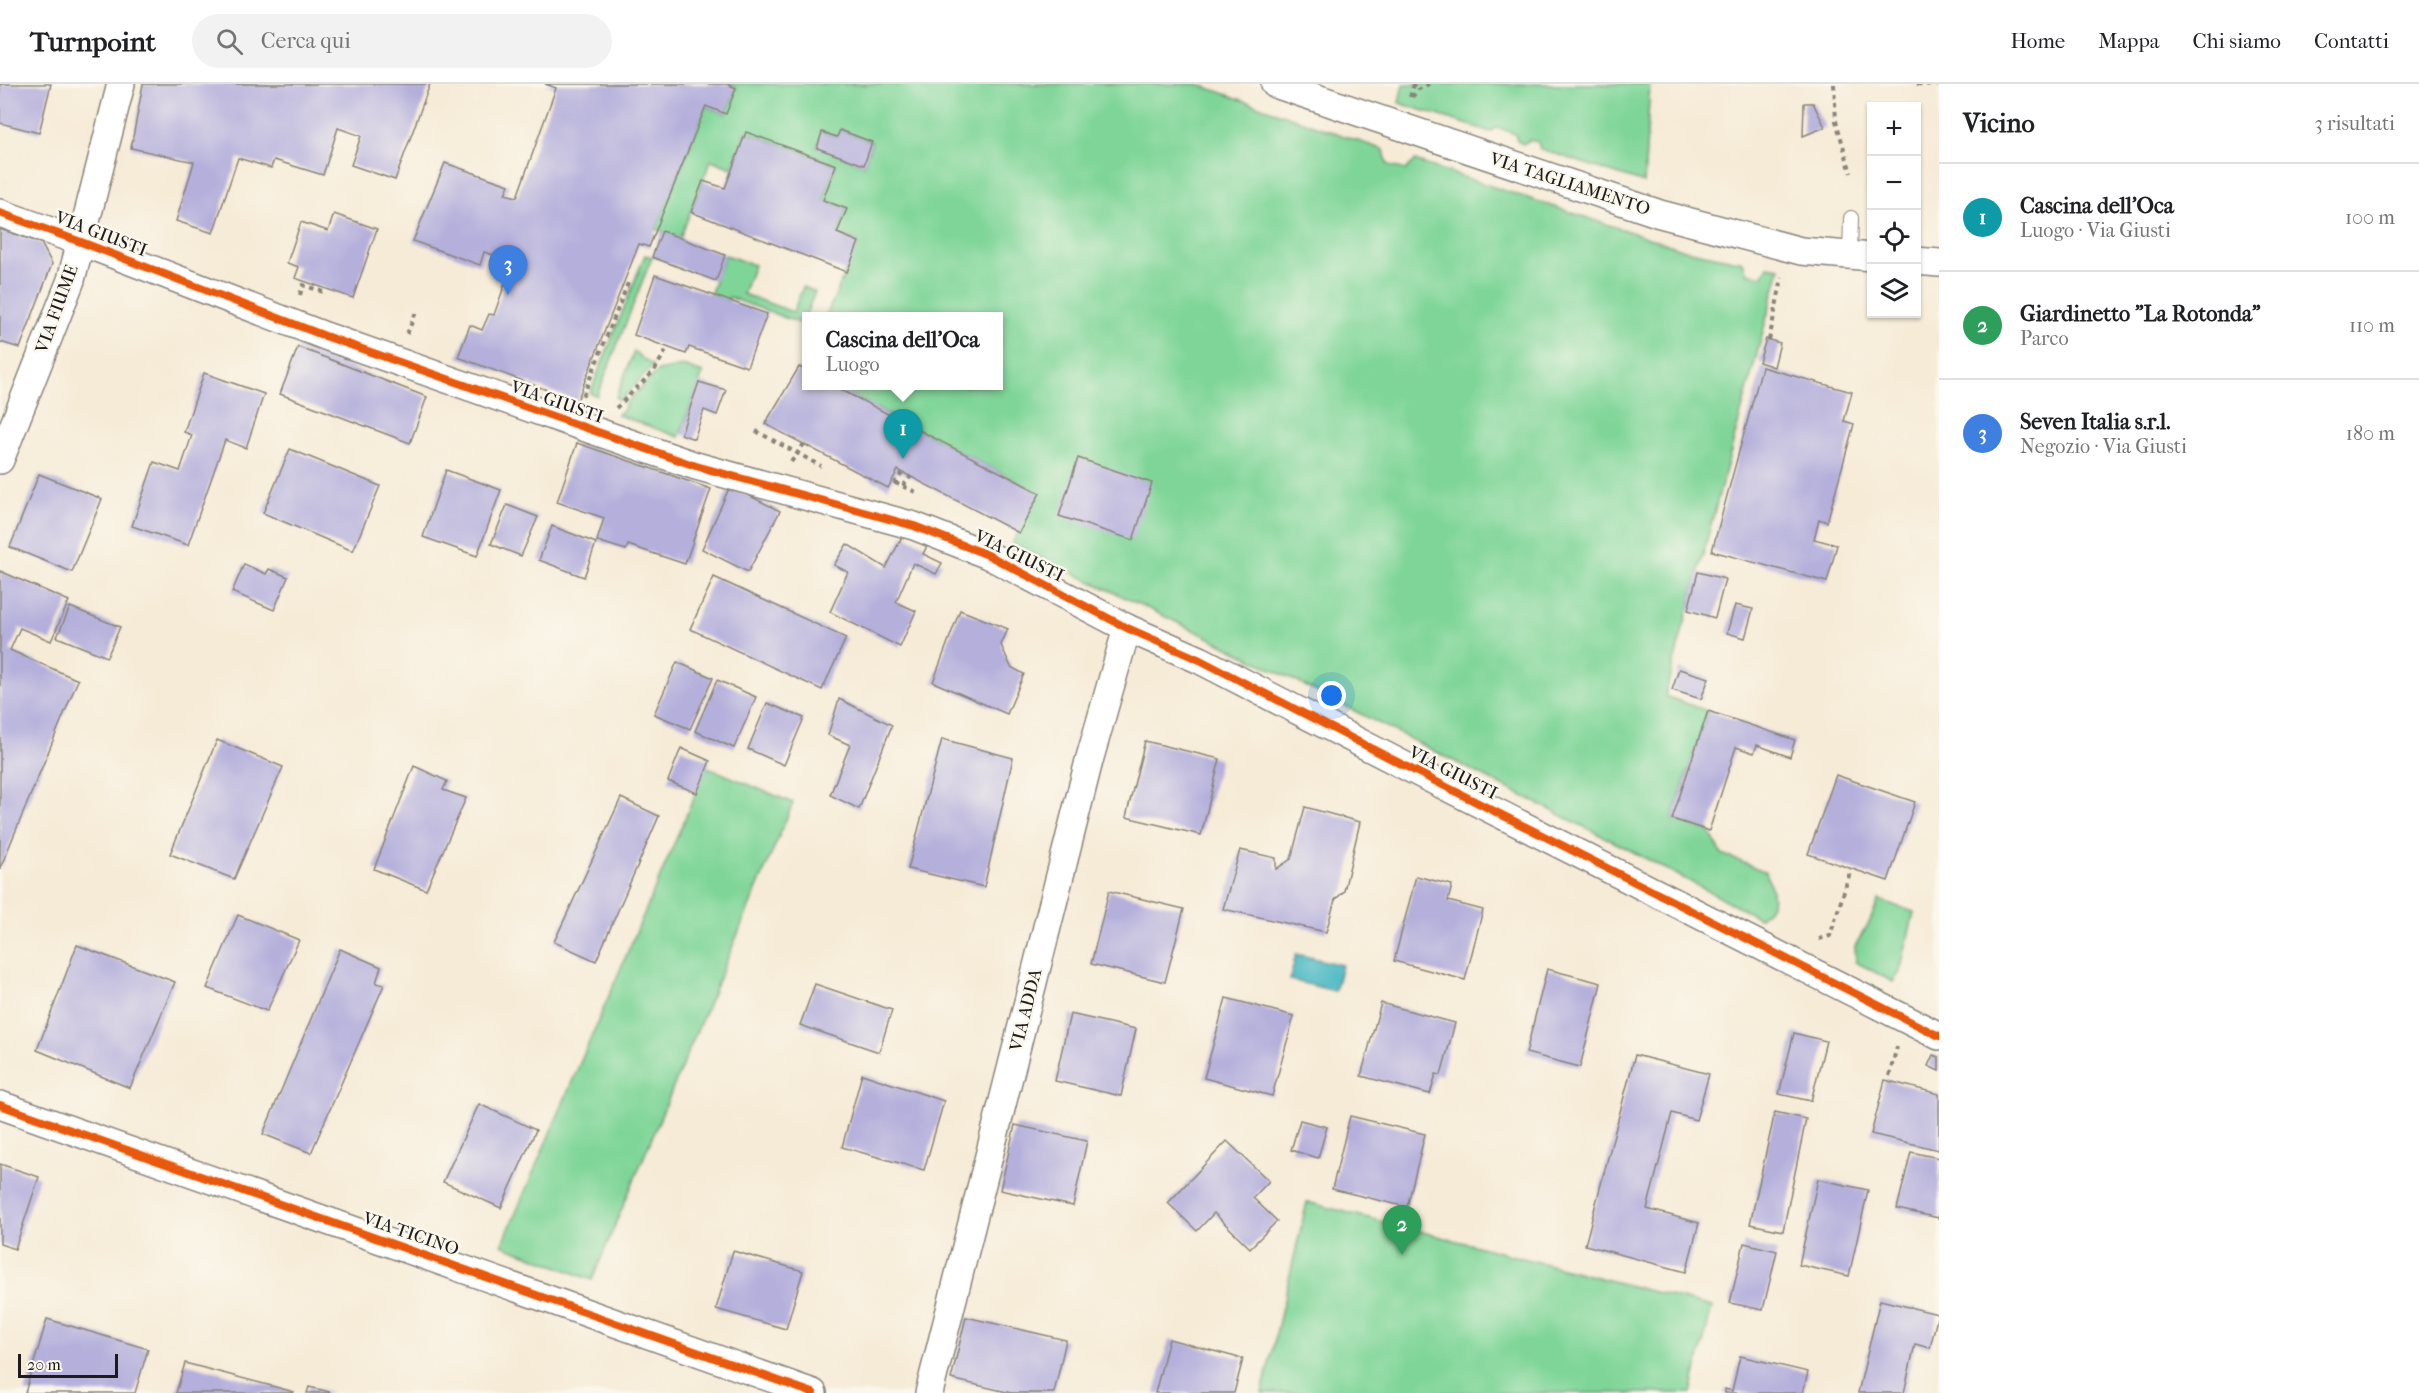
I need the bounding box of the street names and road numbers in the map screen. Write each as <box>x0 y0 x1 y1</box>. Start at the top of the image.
street label: VIA TAGLIAMENTO <box>1486 148 1653 220</box>
street label: VIA GIUSTI <box>51 207 150 261</box>
street label: VIA FIUME <box>31 262 83 357</box>
street label: VIA GIUSTI <box>507 376 606 428</box>
street label: VIA GIUSTI <box>970 525 1067 587</box>
street label: VIA GIUSTI <box>1404 741 1501 804</box>
street label: VIA ADDA <box>1005 966 1046 1054</box>
street label: VIA TICINO <box>359 1207 462 1260</box>

